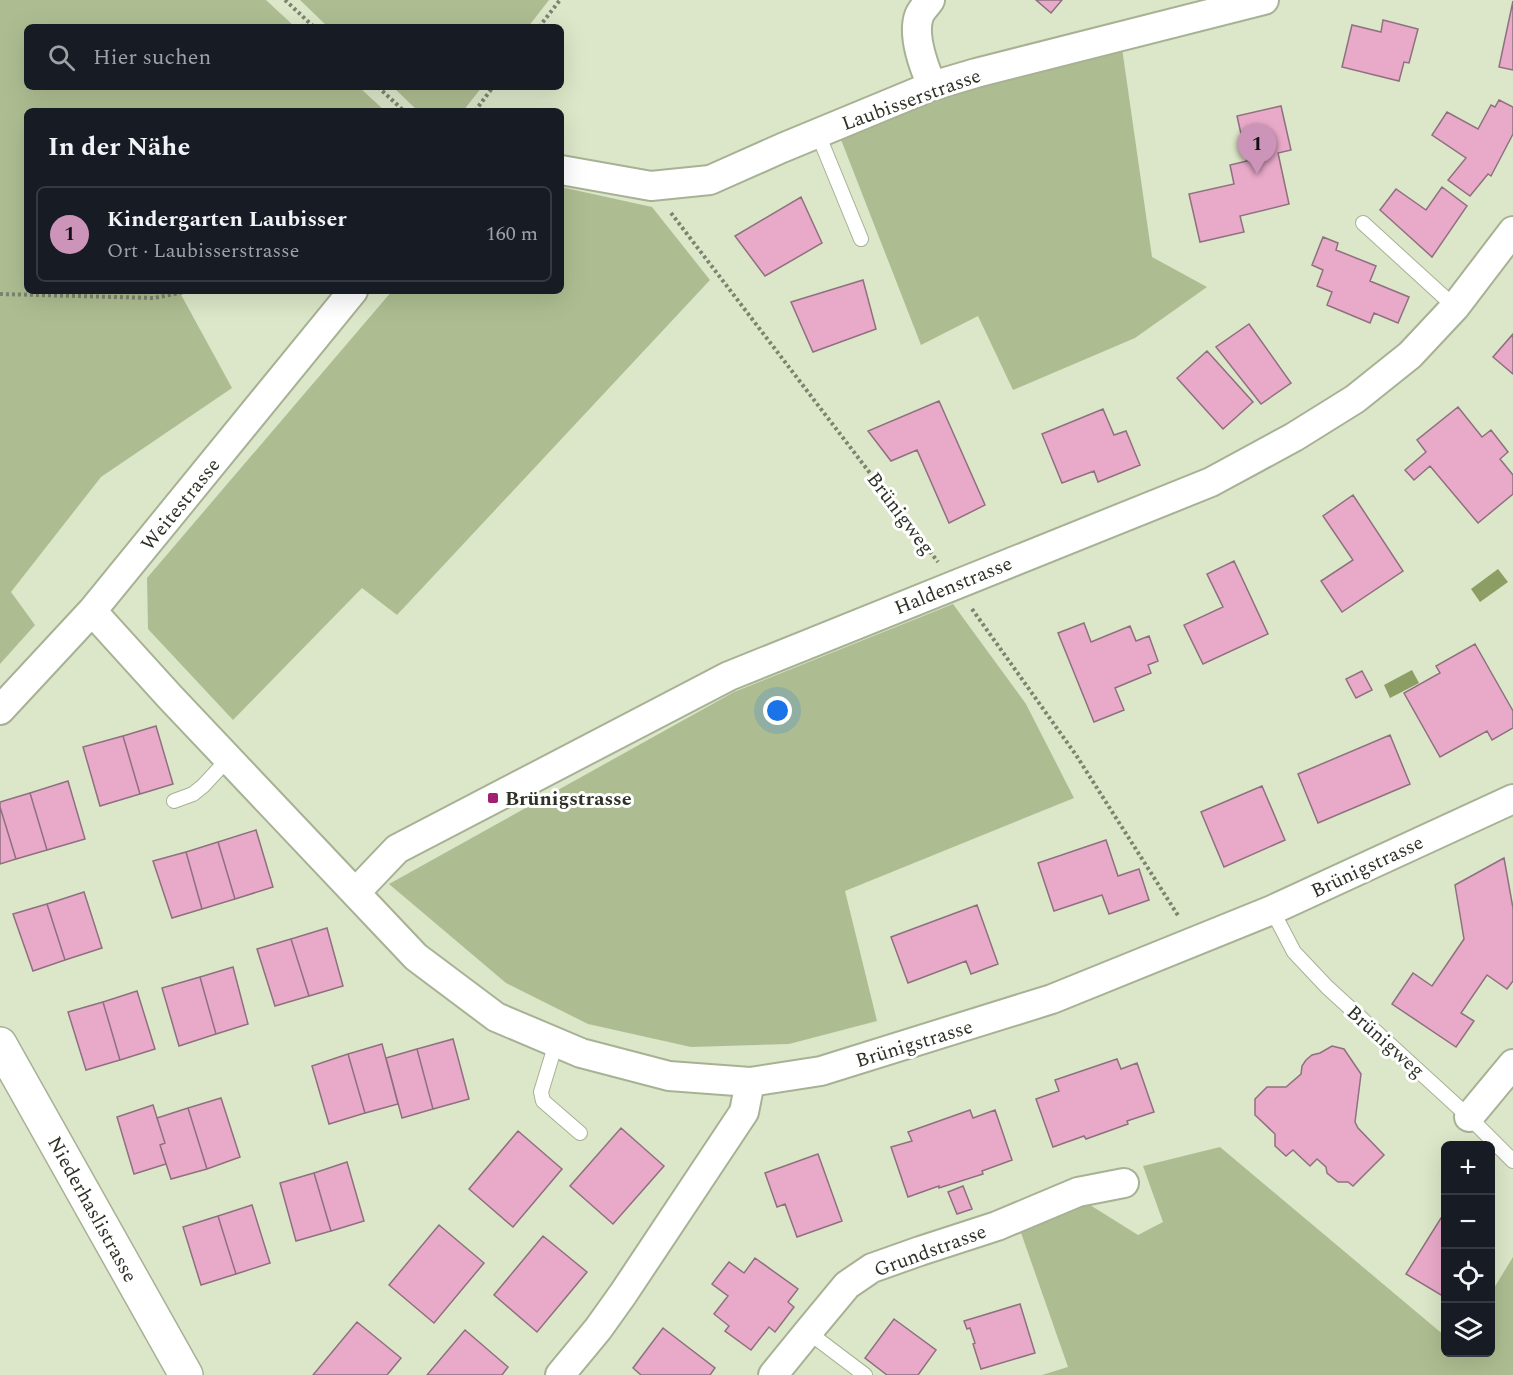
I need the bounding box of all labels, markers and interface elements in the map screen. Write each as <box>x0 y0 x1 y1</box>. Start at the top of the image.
search box <box>24 24 564 90</box>
icon: search <box>45 41 78 74</box>
text: Hier suchen <box>93 41 211 74</box>
street label: Laubisserstrasse <box>838 61 985 139</box>
pin: 1 <box>1238 124 1276 174</box>
text: In der Nähe <box>48 127 190 167</box>
text: Kindergarten Laubisser <box>107 203 347 236</box>
text: 1 <box>64 219 75 249</box>
text: 160 m <box>486 219 538 249</box>
text: Ort · Laubisserstrasse <box>107 236 299 266</box>
street label: Weitestrasse <box>134 452 228 558</box>
street label: Brünigweg <box>859 466 941 561</box>
street label: Haldenstrasse <box>890 549 1017 623</box>
your location <box>763 696 792 725</box>
place label: Brünigstrasse <box>505 784 632 814</box>
marker: Brünigstrasse <box>486 791 500 805</box>
street label: Brünigstrasse <box>1306 828 1429 906</box>
street label: Brünigweg <box>1339 998 1431 1085</box>
street label: Brünigstrasse <box>852 1012 977 1076</box>
street label: Niederhaslistrasse <box>39 1131 145 1288</box>
map controls <box>1441 1141 1495 1357</box>
button: + <box>1441 1141 1495 1195</box>
button: − <box>1441 1195 1495 1249</box>
street label: Grundstrasse <box>870 1217 991 1285</box>
button: locate <box>1441 1249 1495 1303</box>
button: layers <box>1441 1303 1495 1357</box>

